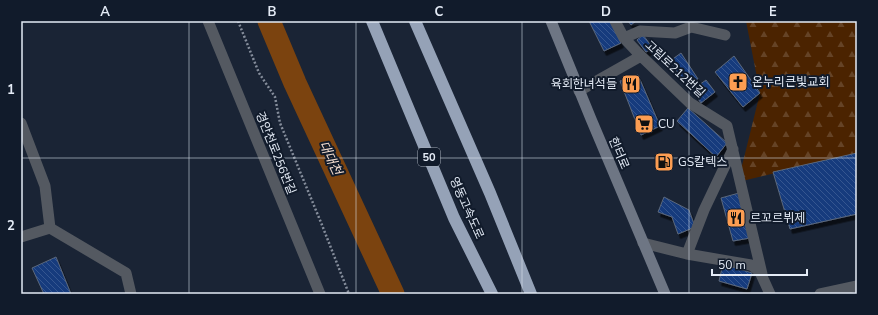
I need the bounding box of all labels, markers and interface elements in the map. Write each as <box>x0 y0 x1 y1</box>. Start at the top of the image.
text: A <box>100 3 110 21</box>
text: B <box>268 3 277 21</box>
text: C <box>435 3 444 21</box>
text: D <box>601 3 611 21</box>
text: E <box>769 3 777 21</box>
street label: 고림로212번길 <box>641 37 709 101</box>
church icon: 온누리큰빛교회 <box>727 71 749 93</box>
restaurant icon: 육회한녀석들 <box>620 73 642 95</box>
place label: 온누리큰빛교회 <box>752 74 829 90</box>
place label: 육회한녀석들 <box>551 76 617 92</box>
text: 1 <box>7 81 15 99</box>
street label: 경안천로256번길 <box>252 109 300 197</box>
supermarket icon: CU <box>633 113 655 135</box>
place label: CU <box>658 116 675 132</box>
street label: 한터로 <box>605 135 633 171</box>
water label: 대대천 <box>314 138 346 179</box>
road number: 50 <box>418 148 440 166</box>
fuel station icon: GS칼텍스 <box>653 151 675 173</box>
place label: GS칼텍스 <box>678 154 727 170</box>
street label: 영동고속도로 <box>446 174 488 242</box>
restaurant icon: 르꼬르뷔제 <box>725 207 747 229</box>
place label: 르꼬르뷔제 <box>750 210 805 226</box>
text: 2 <box>7 217 15 235</box>
scale bar <box>712 251 807 277</box>
text: 50 m <box>718 257 746 273</box>

